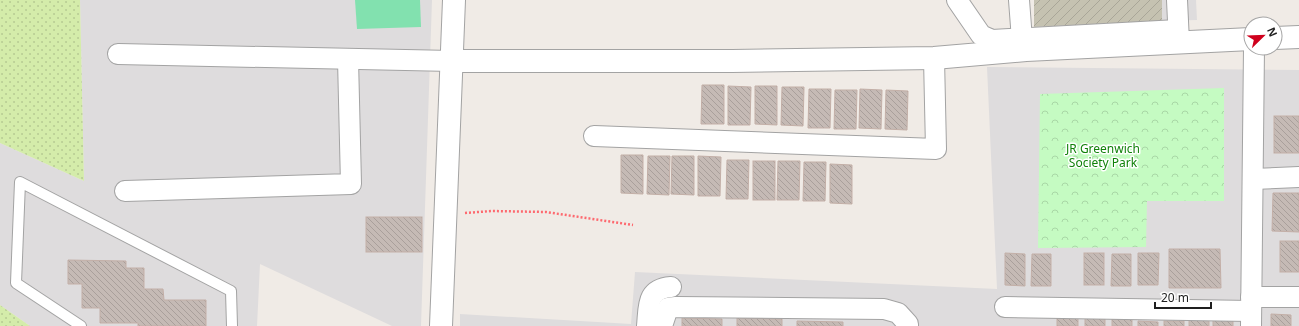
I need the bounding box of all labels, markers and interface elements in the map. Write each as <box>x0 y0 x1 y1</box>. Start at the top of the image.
north arrow <box>1243 16 1283 56</box>
text: N <box>1264 25 1281 39</box>
park label: JR Greenwich Society Park <box>1065 140 1140 171</box>
scale bar <box>1155 284 1211 310</box>
text: 20 m <box>1161 289 1189 306</box>

